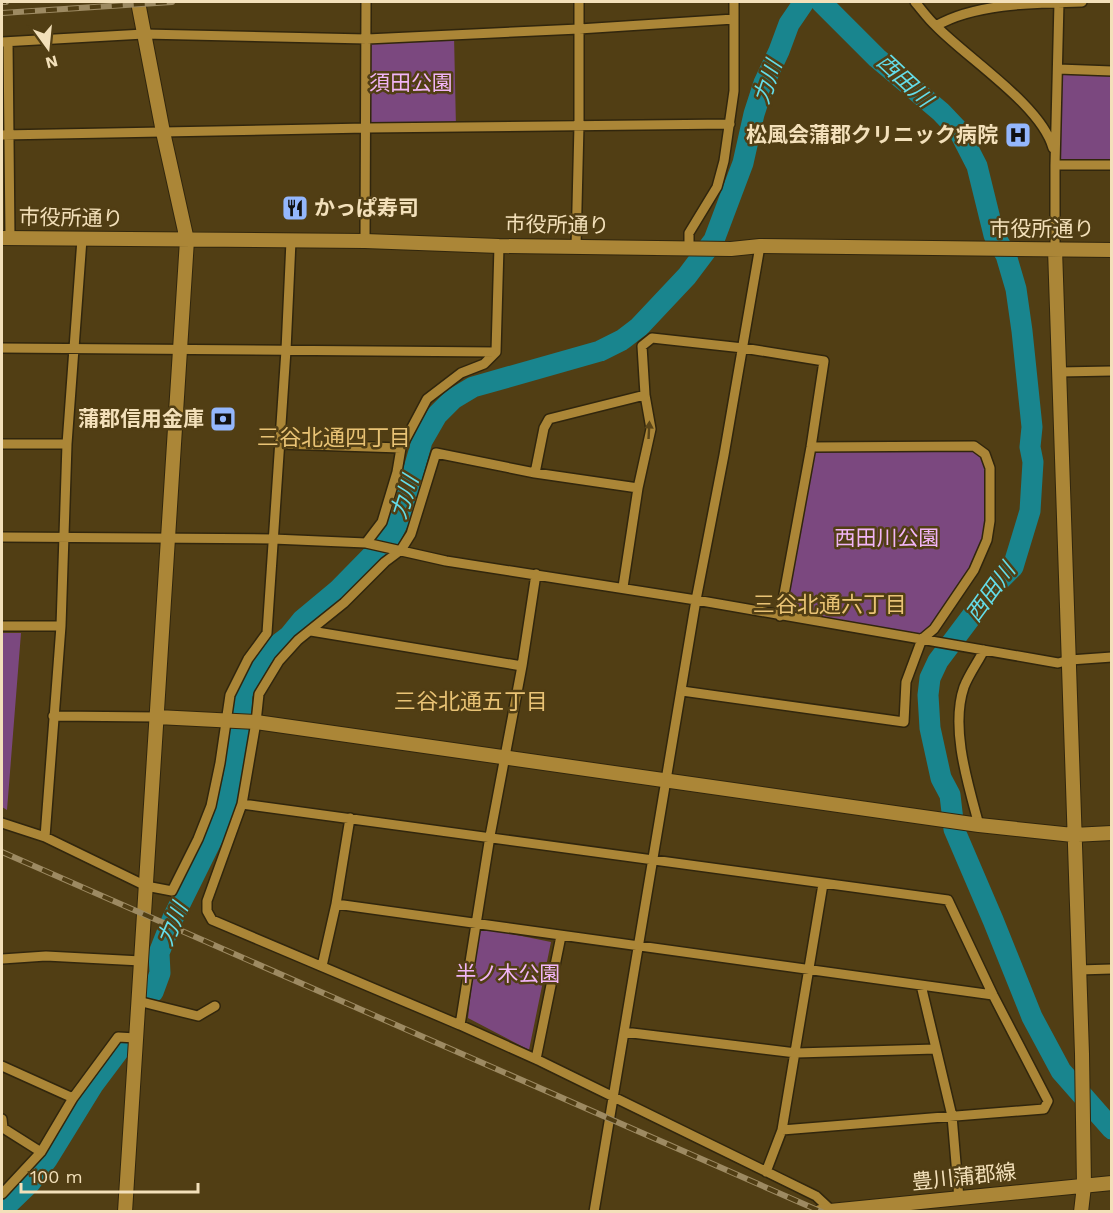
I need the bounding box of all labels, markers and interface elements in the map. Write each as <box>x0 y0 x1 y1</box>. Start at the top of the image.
north arrow <box>18 18 78 78</box>
water label: 西田川 <box>872 49 939 113</box>
text: N <box>44 51 60 73</box>
water label: 力川 <box>748 55 787 107</box>
park label: 須田公園 <box>369 70 453 95</box>
hospital icon: 松風会蒲郡クリニック病院 <box>1003 120 1033 150</box>
place label: 松風会蒲郡クリニック病院 <box>746 122 998 147</box>
restaurant icon: かっぱ寿司 <box>280 193 310 223</box>
place label: かっぱ寿司 <box>314 195 419 220</box>
street label: 市役所通り <box>18 204 124 231</box>
street label: 市役所通り <box>504 211 610 238</box>
street label: 市役所通り <box>990 216 1095 241</box>
bank icon: 蒲郡信用金庫 <box>208 404 238 434</box>
place label: 蒲郡信用金庫 <box>78 406 204 431</box>
one-way arrow <box>644 421 653 440</box>
district label: 三谷北通四丁目 <box>257 425 411 450</box>
water label: 力川 <box>386 470 424 522</box>
park label: 西田川公園 <box>835 525 940 550</box>
water label: 西田川 <box>961 557 1021 626</box>
district label: 三谷北通六丁目 <box>753 592 907 617</box>
district label: 三谷北通五丁目 <box>394 689 548 714</box>
water label: 力川 <box>152 897 193 949</box>
park label: 半ノ木公園 <box>456 961 561 986</box>
scale bar <box>21 1156 198 1194</box>
street label: 豊川蒲郡線 <box>910 1159 1017 1194</box>
text: 100 m <box>30 1166 83 1187</box>

